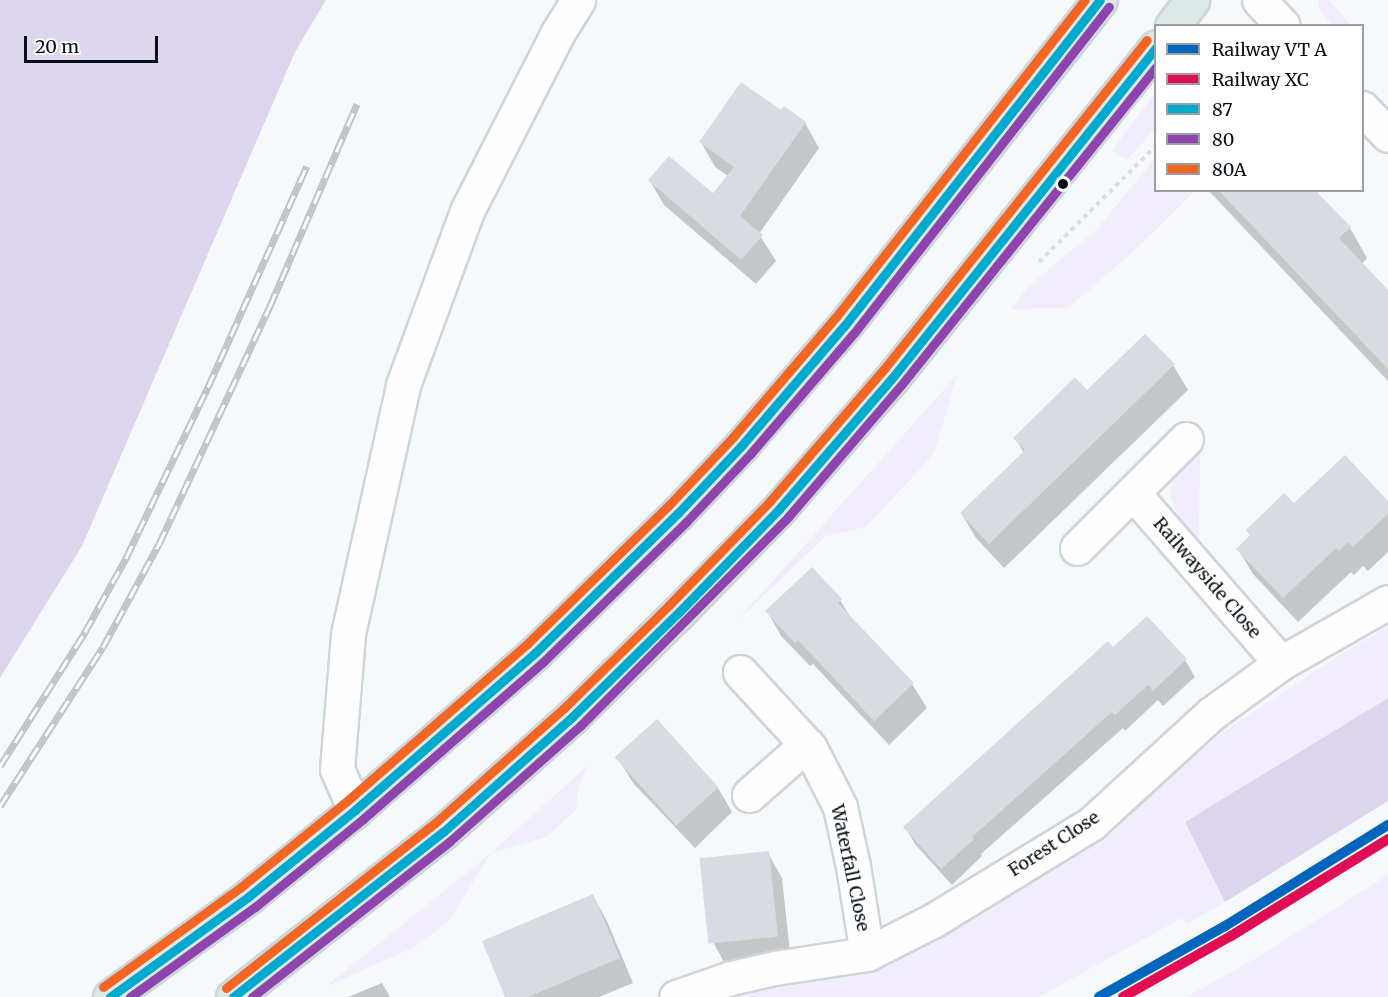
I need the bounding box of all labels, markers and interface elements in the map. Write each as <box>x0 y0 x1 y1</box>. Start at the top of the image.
scale bar <box>27 24 160 62</box>
legend <box>1154 24 1364 192</box>
text: 20 m <box>35 35 79 58</box>
text: Railway VT A <box>1212 38 1327 61</box>
text: Railway XC <box>1212 68 1309 91</box>
text: 87 <box>1212 98 1233 121</box>
text: 80 <box>1212 128 1234 151</box>
text: 80A <box>1212 158 1246 181</box>
unlabelled marker <box>1057 178 1069 190</box>
street label: Railwayside Close <box>1149 513 1265 643</box>
street label: Waterfall Close <box>826 803 874 933</box>
street label: Forest Close <box>1004 807 1104 881</box>

